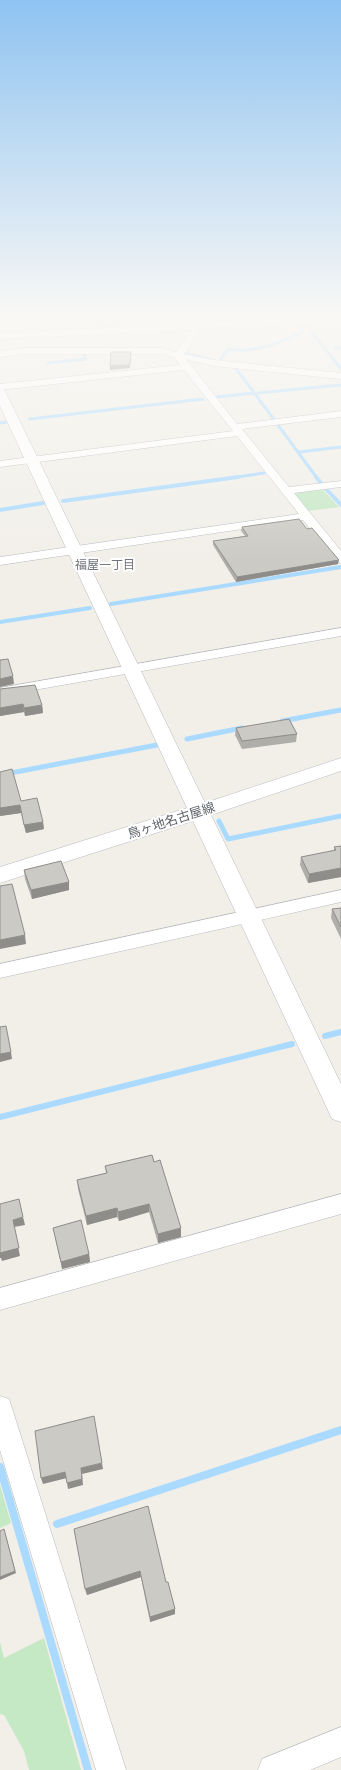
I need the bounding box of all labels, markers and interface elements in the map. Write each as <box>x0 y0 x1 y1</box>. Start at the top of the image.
district label: 福屋一丁目 <box>75 557 135 572</box>
street label: 鳥ヶ地名古屋線 <box>125 798 217 843</box>

